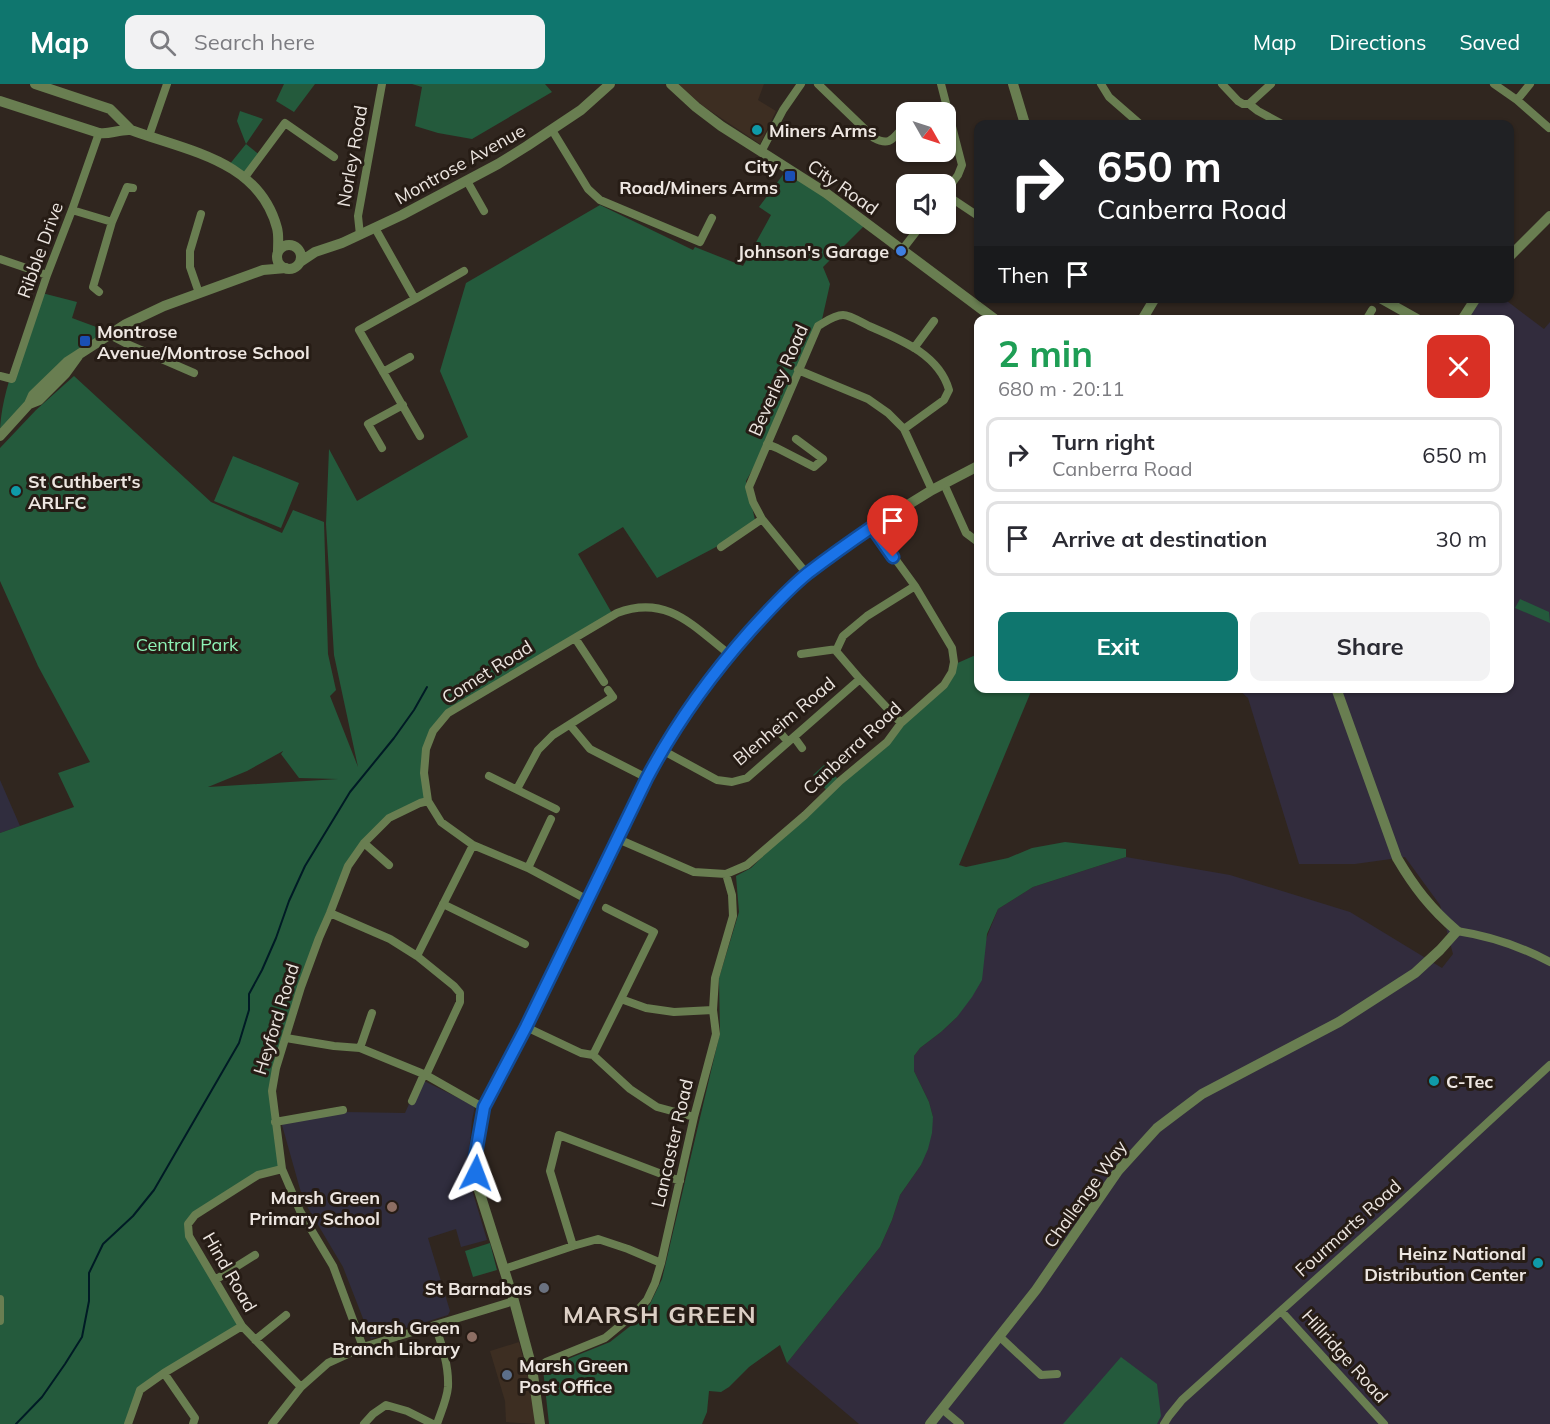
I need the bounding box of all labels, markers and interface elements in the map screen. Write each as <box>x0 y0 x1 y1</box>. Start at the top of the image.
search box <box>125 15 545 69</box>
text: Map <box>30 25 89 60</box>
icon: search <box>146 26 179 59</box>
text: Search here <box>194 28 315 56</box>
text: Map <box>1253 29 1296 55</box>
text: Directions <box>1329 29 1426 55</box>
text: Saved <box>1459 29 1520 55</box>
north arrow <box>896 102 956 162</box>
map controls <box>896 102 956 234</box>
street label: Norley Road <box>332 103 372 209</box>
street label: Montrose Avenue <box>391 119 529 209</box>
place label: Miners Arms <box>769 119 877 142</box>
marker: Miners Arms <box>750 123 764 137</box>
text: 650 m <box>1097 140 1222 193</box>
icon: right <box>998 144 1076 222</box>
street label: City Road <box>803 154 883 220</box>
place label: City Road/Miners Arms <box>619 155 778 199</box>
marker: City Road/Miners Arms <box>783 169 797 183</box>
button: sound <box>896 174 956 234</box>
text: Canberra Road <box>1097 192 1287 226</box>
street label: Ribble Drive <box>12 199 68 301</box>
place label: Johnson's Garage <box>738 240 889 263</box>
marker: Johnson's Garage <box>894 244 908 258</box>
icon: arrive <box>1061 258 1094 291</box>
text: Then <box>998 261 1049 289</box>
place label: Montrose Avenue/Montrose School <box>97 320 310 364</box>
street label: Beverley Road <box>743 321 813 439</box>
text: 2 min <box>998 331 1093 376</box>
marker: Montrose Avenue/Montrose School <box>78 334 92 348</box>
button: close <box>1427 335 1490 398</box>
text: 680 m · 20:11 <box>998 376 1124 401</box>
text: Turn right <box>1052 428 1155 456</box>
icon: right <box>1001 438 1034 471</box>
text: 650 m <box>1422 441 1487 469</box>
text: Canberra Road <box>1052 456 1193 481</box>
place label: St Cuthbert's ARLFC <box>28 470 141 514</box>
marker: St Cuthbert's ARLFC <box>9 484 23 498</box>
pin <box>867 495 918 557</box>
icon: arrive <box>876 504 909 537</box>
icon: arrive <box>1001 522 1034 555</box>
text: Arrive at destination <box>1052 525 1267 553</box>
text: 30 m <box>1436 525 1487 553</box>
button: Exit <box>998 612 1238 681</box>
button: Share <box>1250 612 1490 681</box>
park label: Central Park <box>136 633 239 656</box>
street label: Comet Road <box>437 635 537 709</box>
street label: Blenheim Road <box>728 672 840 770</box>
street label: Canberra Road <box>798 696 906 800</box>
street label: Heyford Road <box>248 961 304 1077</box>
place label: C-Tec <box>1446 1070 1493 1093</box>
marker: C-Tec <box>1427 1074 1441 1088</box>
street label: Lancaster Road <box>646 1077 698 1209</box>
street label: Challenge Way <box>1038 1135 1132 1252</box>
position arrow <box>444 1141 508 1205</box>
street label: Fourmarts Road <box>1290 1174 1406 1282</box>
place label: Marsh Green Primary School <box>249 1186 380 1230</box>
marker: Marsh Green Primary School <box>385 1200 399 1214</box>
street label: Hind Road <box>198 1228 262 1316</box>
place label: Heinz National Distribution Center <box>1364 1242 1527 1286</box>
marker: Heinz National Distribution Center <box>1531 1256 1545 1270</box>
place label: St Barnabas <box>425 1277 532 1300</box>
marker: St Barnabas <box>537 1281 551 1295</box>
district label: MARSH GREEN <box>563 1299 757 1329</box>
street label: Hillridge Road <box>1297 1305 1393 1407</box>
place label: Marsh Green Branch Library <box>332 1316 460 1360</box>
marker: Marsh Green Branch Library <box>465 1330 479 1344</box>
place label: Marsh Green Post Office <box>519 1354 628 1398</box>
marker: Marsh Green Post Office <box>500 1368 514 1382</box>

